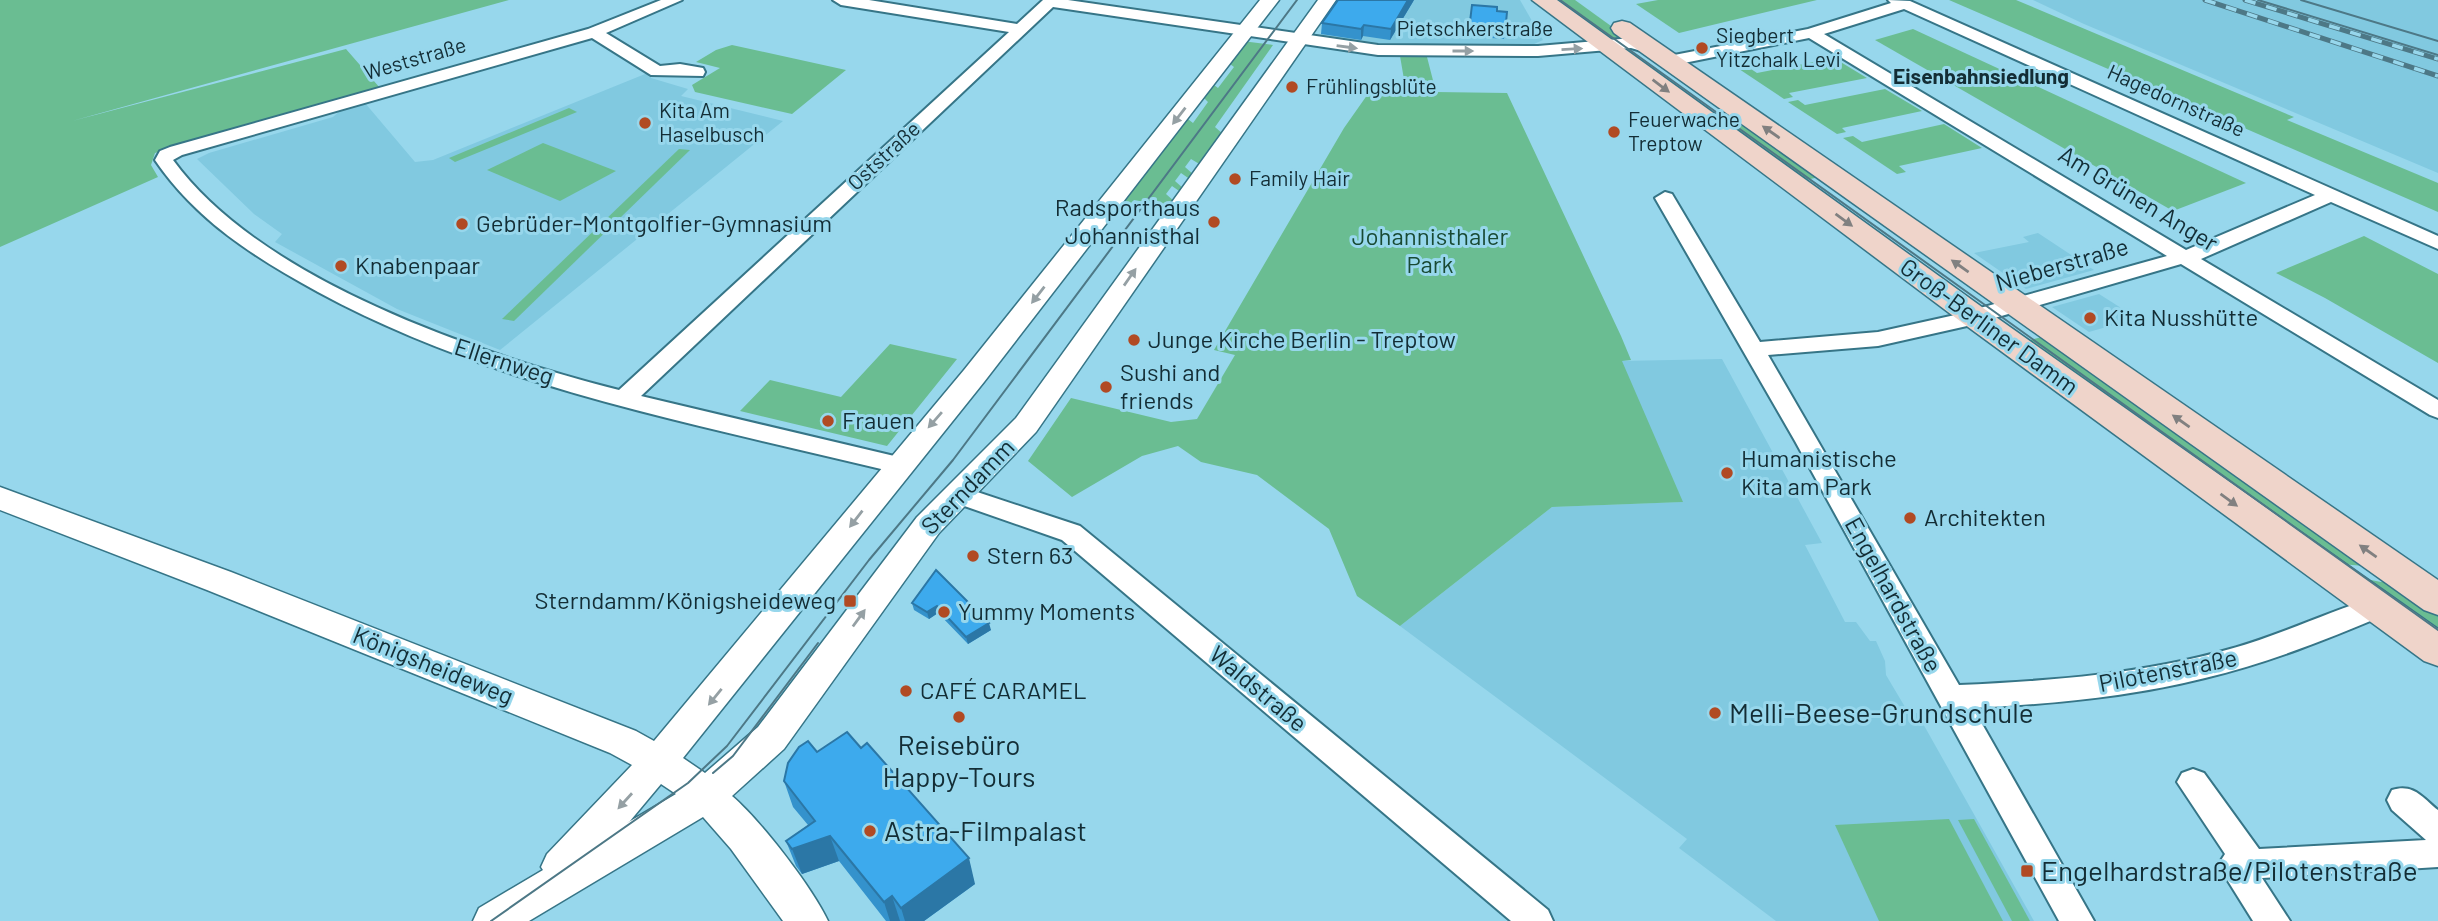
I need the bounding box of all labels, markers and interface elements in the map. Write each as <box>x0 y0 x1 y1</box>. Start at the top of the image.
street label: Pietschkerstraße <box>1397 15 1553 40</box>
place label: Siegbert Yitzchalk Levi <box>1716 22 1841 71</box>
street label: Weststraße <box>361 31 469 84</box>
marker: Siegbert Yitzchalk Levi <box>1694 40 1710 56</box>
one-way arrow <box>1336 41 1358 52</box>
one-way arrow <box>1561 43 1583 54</box>
one-way arrow <box>1452 45 1474 57</box>
street label: Hagedornstraße <box>2104 58 2249 141</box>
district label: Eisenbahnsiedlung <box>1893 63 2069 88</box>
place label: Frühlingsblüte <box>1306 73 1437 98</box>
marker: Frühlingsblüte <box>1284 79 1300 95</box>
one-way arrow <box>1651 79 1670 93</box>
place label: Kita Am Haselbusch <box>659 97 765 146</box>
place label: Feuerwache Treptow <box>1628 106 1740 155</box>
one-way arrow <box>1171 107 1186 125</box>
marker: Kita Am Haselbusch <box>637 115 653 131</box>
street label: Oststraße <box>842 115 924 195</box>
marker: Feuerwache Treptow <box>1606 124 1622 140</box>
one-way arrow <box>1762 125 1780 139</box>
street label: Am Grünen Anger <box>2054 139 2224 257</box>
place label: Family Hair <box>1249 165 1350 190</box>
marker: Family Hair <box>1227 171 1243 187</box>
place label: Radsporthaus Johannisthal <box>1055 192 1200 249</box>
place label: Gebrüder-Montgolfier-Gymnasium <box>476 208 832 237</box>
one-way arrow <box>1835 213 1853 227</box>
marker: Radsporthaus Johannisthal <box>1206 214 1222 230</box>
marker: Gebrüder-Montgolfier-Gymnasium <box>454 216 470 232</box>
park label: Johannisthaler Park <box>1352 221 1509 278</box>
street label: Nieberstraße <box>1992 231 2131 296</box>
place label: Knabenpaar <box>355 250 480 279</box>
street label: Groß-Berliner Damm <box>1895 251 2085 400</box>
marker: Knabenpaar <box>333 258 349 274</box>
one-way arrow <box>1951 259 1969 273</box>
one-way arrow <box>1123 268 1137 286</box>
one-way arrow <box>1031 286 1046 304</box>
place label: Kita Nusshütte <box>2104 302 2258 331</box>
marker: Kita Nusshütte <box>2082 310 2098 326</box>
place label: Junge Kirche Berlin - Treptow <box>1148 324 1456 353</box>
street label: Ellernweg <box>451 331 558 390</box>
marker: Junge Kirche Berlin - Treptow <box>1126 332 1142 348</box>
place label: Sushi and friends <box>1120 357 1220 414</box>
marker: Sushi and friends <box>1098 379 1114 395</box>
place label: Frauen <box>842 405 915 434</box>
one-way arrow <box>927 411 943 429</box>
marker: Frauen <box>820 413 836 429</box>
one-way arrow <box>2172 414 2190 428</box>
street label: Sterndamm <box>914 432 1020 540</box>
place label: Humanistische Kita am Park <box>1741 443 1897 500</box>
marker: Humanistische Kita am Park <box>1719 465 1735 481</box>
one-way arrow <box>2220 493 2238 507</box>
place label: Architekten <box>1924 502 2046 531</box>
one-way arrow <box>850 510 864 528</box>
marker: Architekten <box>1902 510 1918 526</box>
street label: Engelhardstraße <box>1840 512 1949 677</box>
place label: Stern 63 <box>987 540 1073 569</box>
one-way arrow <box>2359 544 2377 558</box>
marker: Stern 63 <box>965 548 981 564</box>
place label: Sterndamm/Königsheideweg <box>534 585 836 614</box>
marker: Sterndamm/Königsheideweg <box>842 593 858 609</box>
place label: Yummy Moments <box>958 596 1135 625</box>
marker: Yummy Moments <box>936 604 952 620</box>
one-way arrow <box>852 609 866 627</box>
street label: Königsheideweg <box>349 619 518 710</box>
street label: Waldstraße <box>1204 639 1314 737</box>
street label: Pilotenstraße <box>2096 642 2239 697</box>
place label: CAFÉ CARAMEL <box>920 675 1087 704</box>
marker: CAFÉ CARAMEL <box>898 683 914 699</box>
one-way arrow <box>707 688 722 706</box>
place label: Melli-Beese-Grundschule <box>1729 695 2034 729</box>
marker: Melli-Beese-Grundschule <box>1707 705 1723 721</box>
marker: Reisebüro Happy-Tours <box>951 709 967 725</box>
place label: Reisebüro Happy-Tours <box>882 727 1036 793</box>
one-way arrow <box>617 792 633 809</box>
place label: Astra-Filmpalast <box>884 813 1087 847</box>
marker: Astra-Filmpalast <box>862 823 878 839</box>
place label: Engelhardstraße/Pilotenstraße <box>2041 853 2418 887</box>
marker: Engelhardstraße/Pilotenstraße <box>2019 863 2035 879</box>

